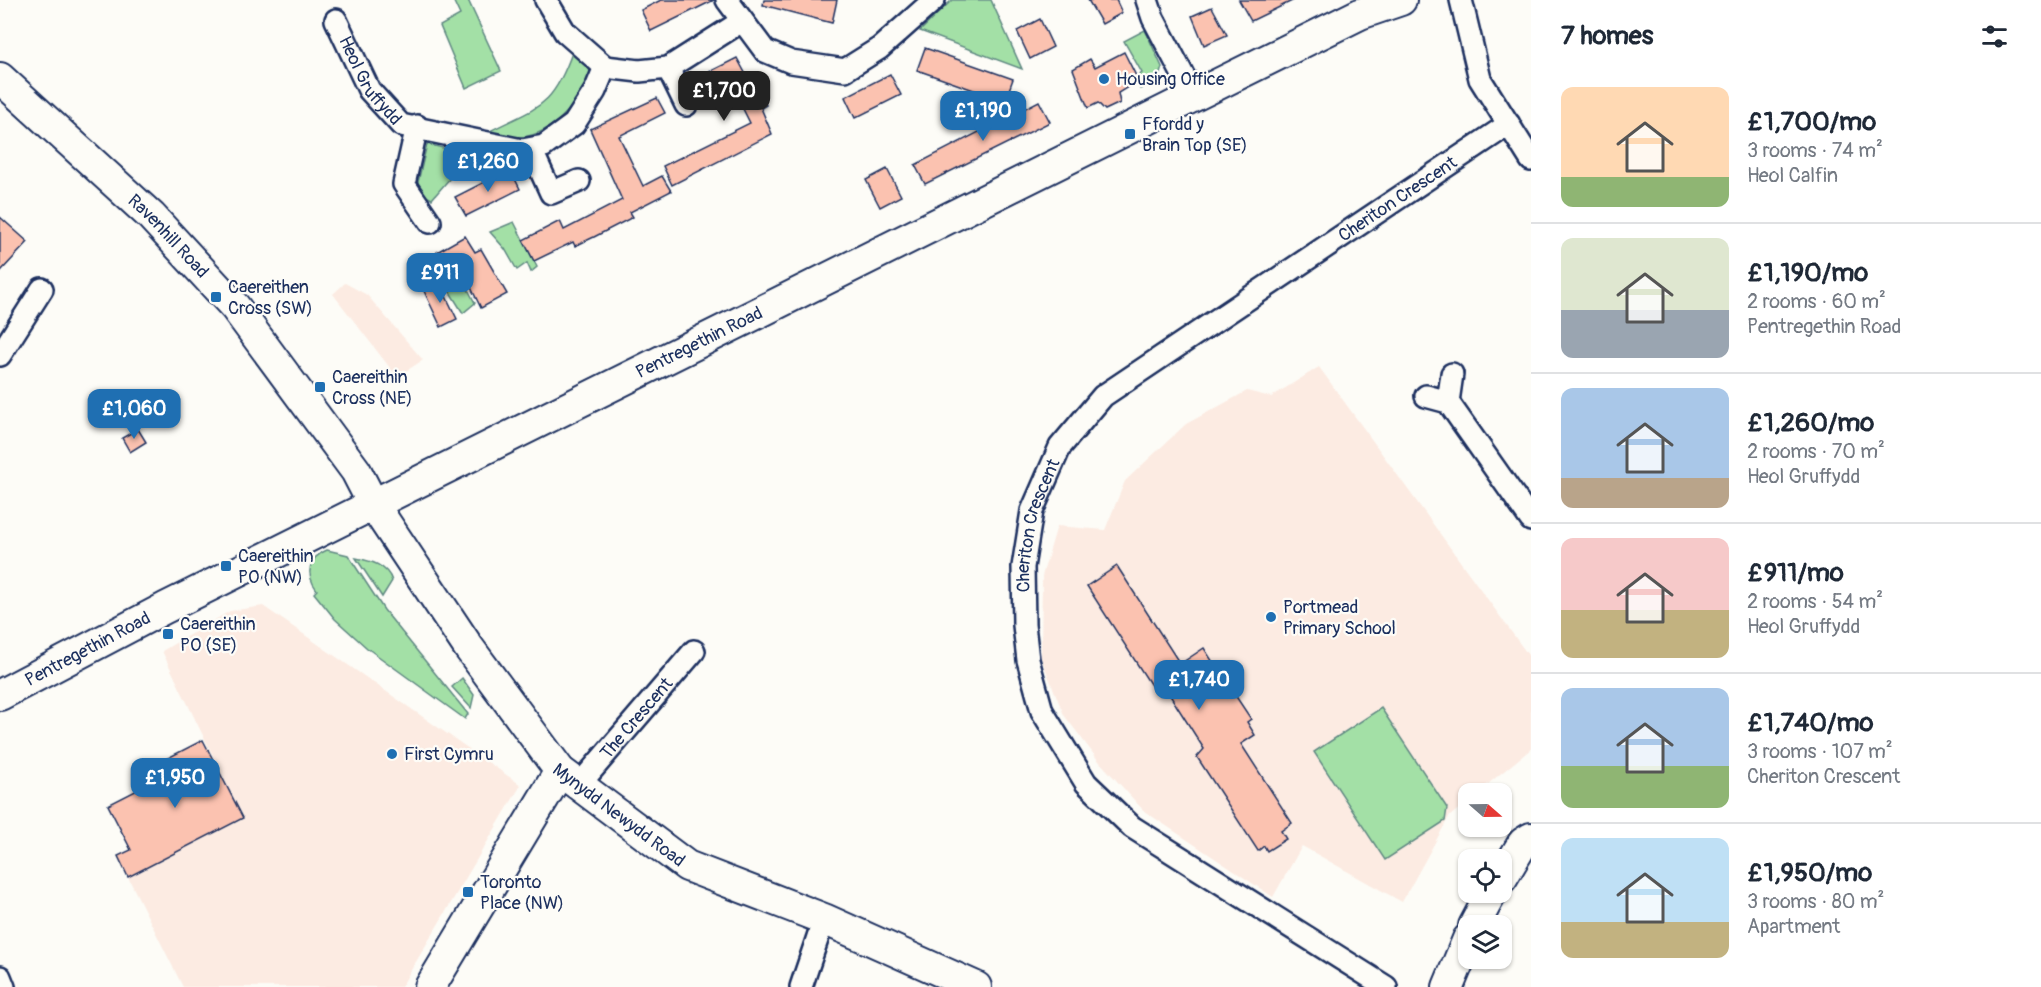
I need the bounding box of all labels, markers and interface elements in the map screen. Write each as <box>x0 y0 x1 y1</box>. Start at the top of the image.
text: 7 homes <box>1561 20 1653 52</box>
icon: filters <box>1978 20 2011 53</box>
street label: Heol Gruffydd <box>334 32 407 130</box>
place label: Housing Office <box>1116 68 1225 91</box>
pin: £1,700 <box>675 71 773 122</box>
marker: Housing Office <box>1097 72 1111 86</box>
text: £1,700 <box>692 78 756 103</box>
pin: £1,190 <box>934 91 1032 142</box>
text: £1,190 <box>954 98 1012 123</box>
text: £1,700/mo <box>1747 106 1876 138</box>
icon: home <box>1609 111 1681 183</box>
place label: Ffordd y Brain Top (SE) <box>1142 113 1247 157</box>
marker: Ffordd y Brain Top (SE) <box>1123 127 1137 141</box>
text: 3 rooms · 74 m² <box>1747 138 1883 163</box>
pin: £1,260 <box>439 142 537 193</box>
text: £1,260 <box>457 149 519 174</box>
street label: Cheriton Crescent <box>1334 150 1462 247</box>
text: Heol Calfin <box>1747 163 1838 188</box>
street label: Ravenhill Road <box>123 189 214 283</box>
pin: £911 <box>404 253 476 304</box>
text: £1,190/mo <box>1747 257 1868 289</box>
text: £911 <box>421 260 459 285</box>
icon: home <box>1609 262 1681 334</box>
place label: Caereithen Cross (SW) <box>228 276 313 320</box>
text: 2 rooms · 60 m² <box>1747 289 1886 314</box>
marker: Caereithen Cross (SW) <box>209 290 223 304</box>
street label: Pentregethin Road <box>632 301 766 384</box>
text: Pentregethin Road <box>1747 314 1901 339</box>
place label: Caereithin Cross (NE) <box>332 366 412 410</box>
marker: Caereithin Cross (NE) <box>313 380 327 394</box>
pin: £1,060 <box>85 389 183 440</box>
text: £1,060 <box>102 396 166 421</box>
text: £1,260/mo <box>1747 407 1874 439</box>
icon: home <box>1609 412 1681 484</box>
text: 2 rooms · 70 m² <box>1747 439 1885 464</box>
street label: Cheriton Crescent <box>1011 454 1065 593</box>
text: Heol Gruffydd <box>1747 464 1860 489</box>
place label: Caereithin PO (NW) <box>238 545 314 589</box>
text: £911/mo <box>1747 557 1844 589</box>
marker: Caereithin PO (NW) <box>219 559 233 573</box>
icon: home <box>1609 562 1681 634</box>
text: 2 rooms · 54 m² <box>1747 589 1883 614</box>
place label: Portmead Primary School <box>1283 596 1396 640</box>
street label: Pentregethin Road <box>21 606 154 691</box>
marker: Portmead Primary School <box>1264 610 1278 624</box>
place label: Caereithin PO (SE) <box>180 613 256 657</box>
text: Heol Gruffydd <box>1747 614 1860 639</box>
marker: Caereithin PO (SE) <box>161 627 175 641</box>
pin: £1,740 <box>1150 660 1248 711</box>
text: £1,740 <box>1168 667 1230 692</box>
street label: The Crescent <box>595 672 678 764</box>
text: £1,740/mo <box>1747 707 1873 739</box>
icon: home <box>1609 712 1681 784</box>
text: 3 rooms · 107 m² <box>1747 739 1893 764</box>
place label: First Cymru <box>404 743 494 766</box>
marker: First Cymru <box>385 747 399 761</box>
pin: £1,950 <box>126 758 224 809</box>
street label: Mynydd Newydd Road <box>548 758 690 872</box>
text: Cheriton Crescent <box>1747 764 1900 789</box>
text: £1,950 <box>145 765 205 790</box>
north arrow <box>1458 783 1512 837</box>
map controls <box>1458 783 1512 969</box>
button: locate <box>1458 849 1512 903</box>
text: £1,950/mo <box>1747 857 1872 889</box>
icon: home <box>1609 862 1681 934</box>
place label: Toronto Place (NW) <box>480 871 564 915</box>
marker: Toronto Place (NW) <box>461 885 475 899</box>
text: 3 rooms · 80 m² <box>1747 889 1884 914</box>
text: Apartment <box>1747 914 1840 939</box>
button: layers <box>1458 915 1512 969</box>

